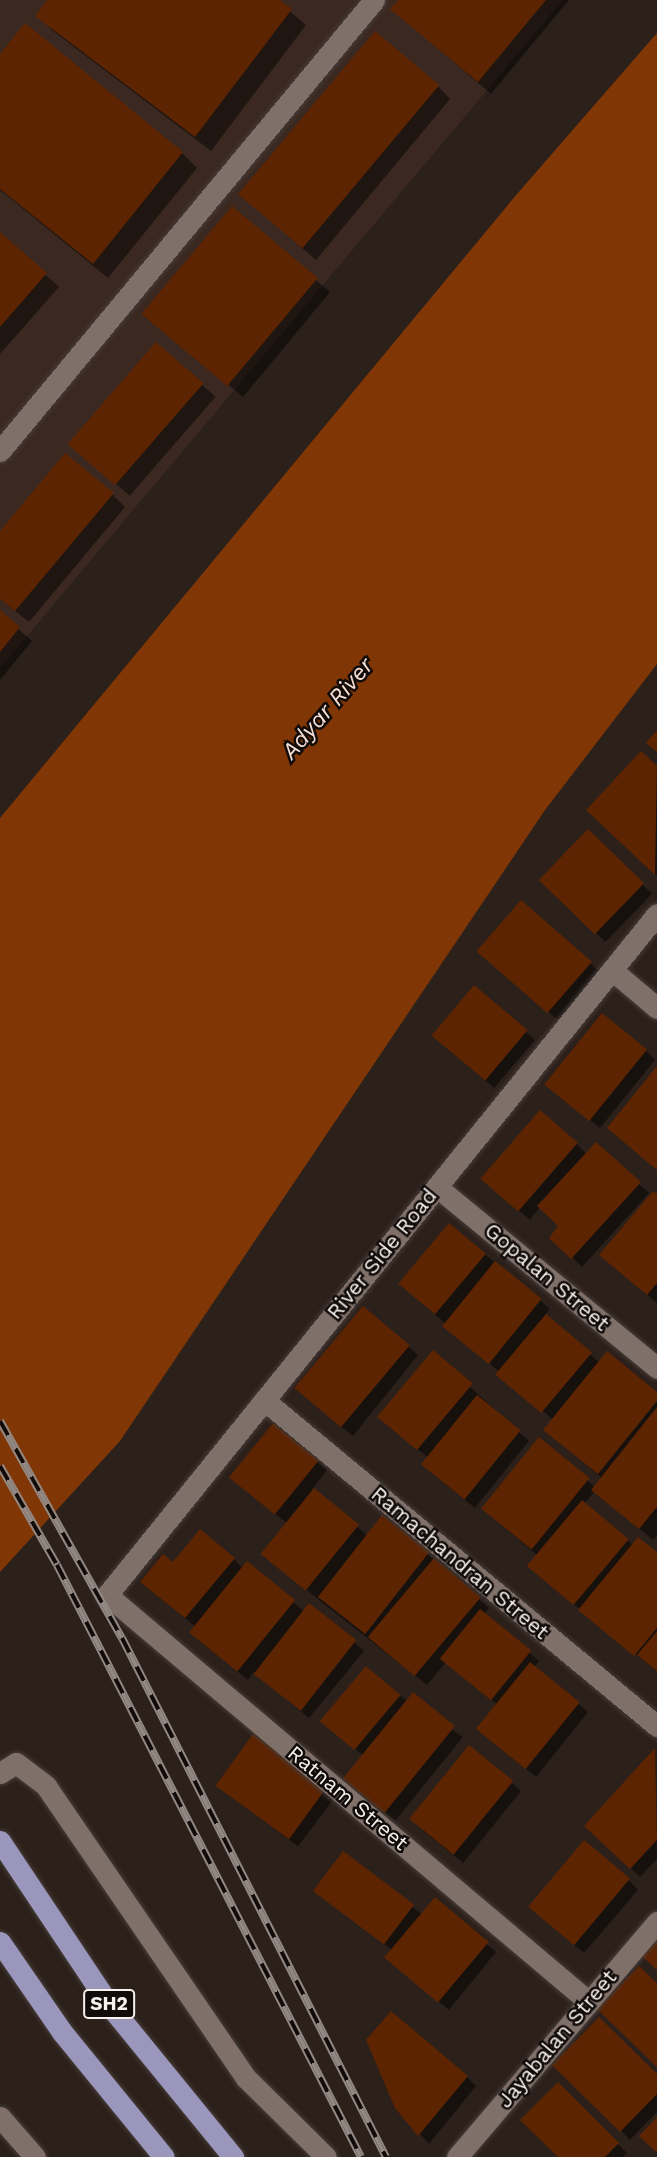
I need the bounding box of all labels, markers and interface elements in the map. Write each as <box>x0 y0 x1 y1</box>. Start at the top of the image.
water label: Adyar River <box>276 652 380 766</box>
street label: River Side Road <box>322 1184 442 1324</box>
street label: Gopalan Street <box>480 1218 614 1336</box>
street label: Ramachandran Street <box>366 1481 554 1645</box>
street label: Ratnam Street <box>283 1740 413 1856</box>
street label: Jayabalan Street <box>492 1965 622 2113</box>
road number: SH2 <box>83 1988 135 2020</box>

